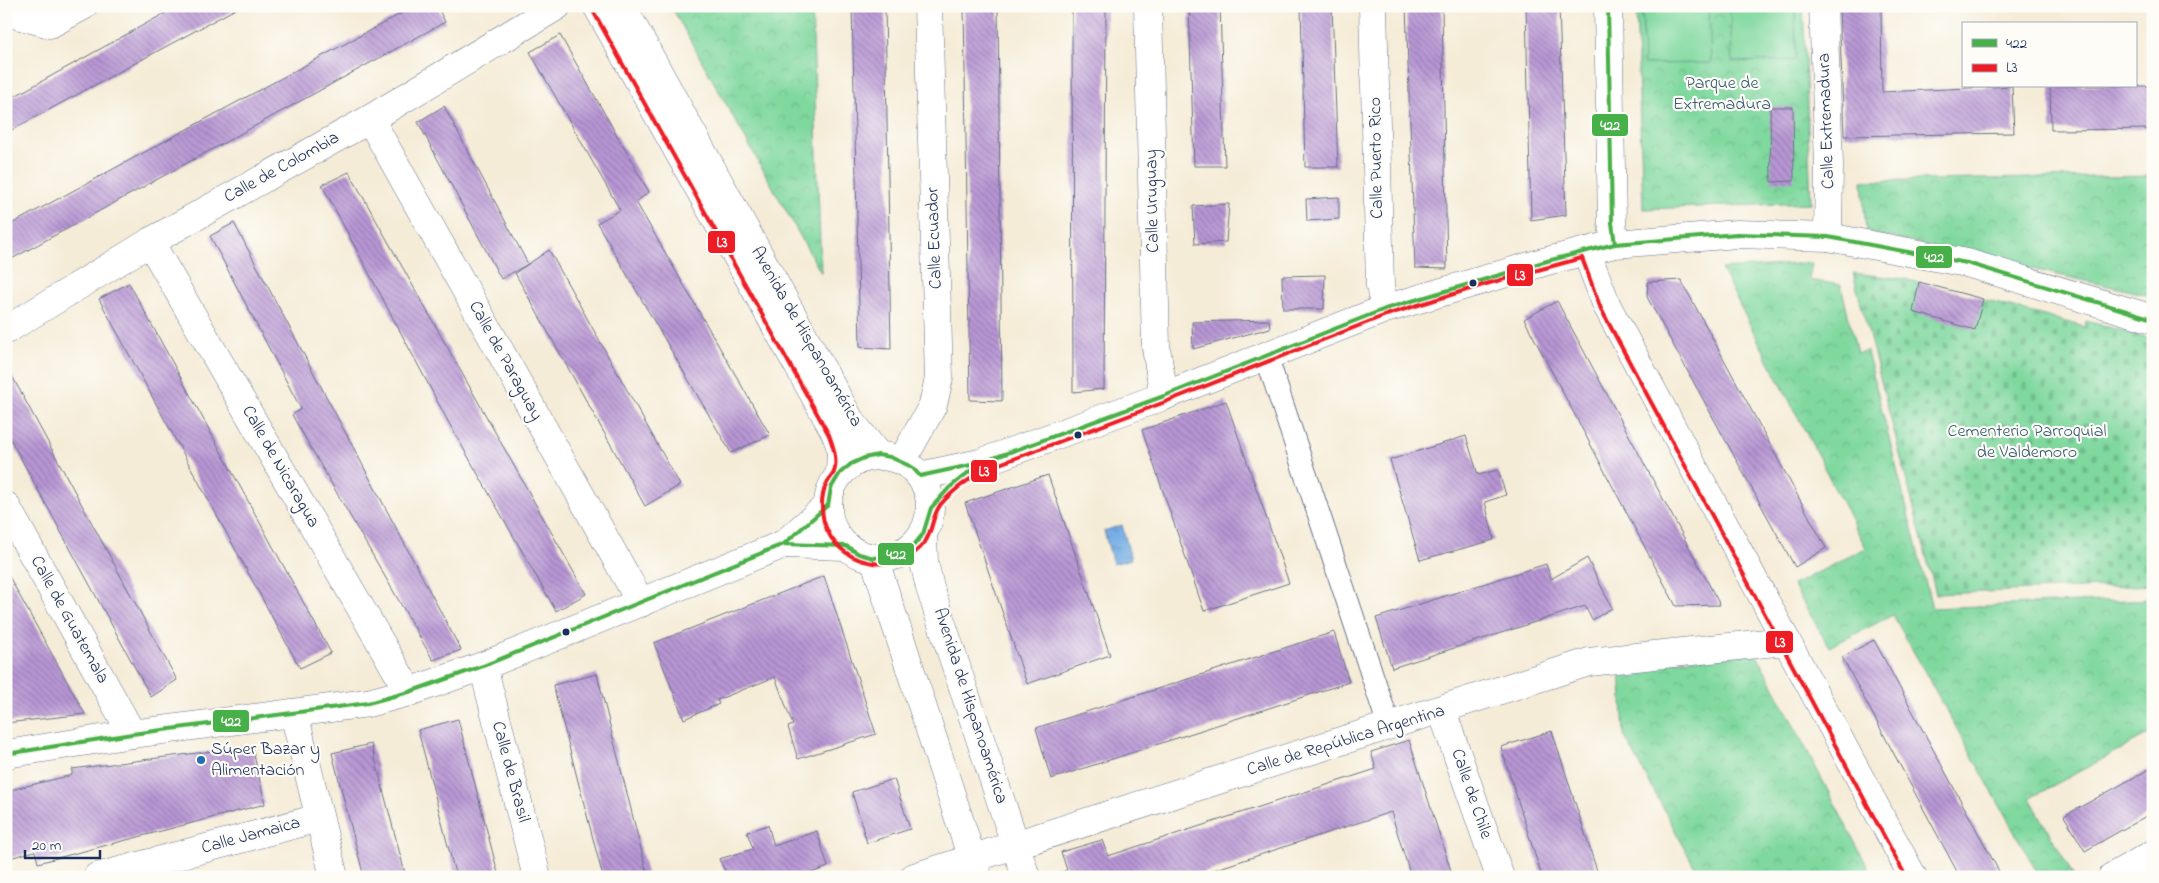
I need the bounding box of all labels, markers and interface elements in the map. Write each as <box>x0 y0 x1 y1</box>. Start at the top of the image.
legend <box>1962 22 2136 88</box>
text: 422 <box>2006 33 2028 55</box>
street label: Calle Extremadura <box>1812 52 1842 190</box>
text: L3 <box>2006 57 2018 79</box>
park label: Parque de Extremadura <box>1673 71 1771 118</box>
street label: Calle Puerto Rico <box>1363 97 1391 219</box>
line badge: 422 <box>1591 113 1629 137</box>
text: 422 <box>1599 116 1620 137</box>
street label: Calle de Colombia <box>220 125 344 211</box>
street label: Calle Uruguay <box>1139 149 1168 253</box>
street label: Calle Ecuador <box>920 186 950 289</box>
line badge: L3 <box>707 230 736 254</box>
text: L3 <box>717 233 728 254</box>
street label: Avenida de Hispanoamérica <box>744 242 868 432</box>
line badge: 422 <box>1915 245 1953 269</box>
text: 422 <box>1923 248 1944 269</box>
line badge: L3 <box>1506 263 1534 287</box>
text: L3 <box>1515 266 1526 287</box>
unlabelled marker <box>1468 278 1478 288</box>
street label: Calle de Paraguay <box>460 296 549 426</box>
street label: Calle de Nicaragua <box>234 401 326 533</box>
park label: Cementerio Parroquial de Valdemoro <box>1948 419 2106 466</box>
unlabelled marker <box>1073 430 1083 440</box>
line badge: L3 <box>970 459 998 483</box>
text: L3 <box>979 462 990 483</box>
line badge: 422 <box>877 542 915 566</box>
text: 422 <box>885 545 906 566</box>
street label: Calle de Guatemala <box>23 551 115 689</box>
street label: Avenida de Hispanoamérica <box>926 605 1014 807</box>
unlabelled marker <box>561 627 571 637</box>
line badge: L3 <box>1765 630 1794 654</box>
text: L3 <box>1775 633 1786 654</box>
street label: Calle de República Argentina <box>1244 698 1449 785</box>
line badge: 422 <box>212 709 250 733</box>
text: 422 <box>220 712 241 733</box>
street label: Calle de Brasil <box>484 719 536 825</box>
place label: Súper Bazar y Alimentación <box>211 737 320 784</box>
street label: Calle de Chile <box>1443 745 1499 843</box>
marker: Súper Bazar y Alimentación <box>195 754 207 766</box>
street label: Calle Jamaica <box>199 810 303 862</box>
scale bar <box>25 828 100 860</box>
text: 20 m <box>32 835 62 857</box>

